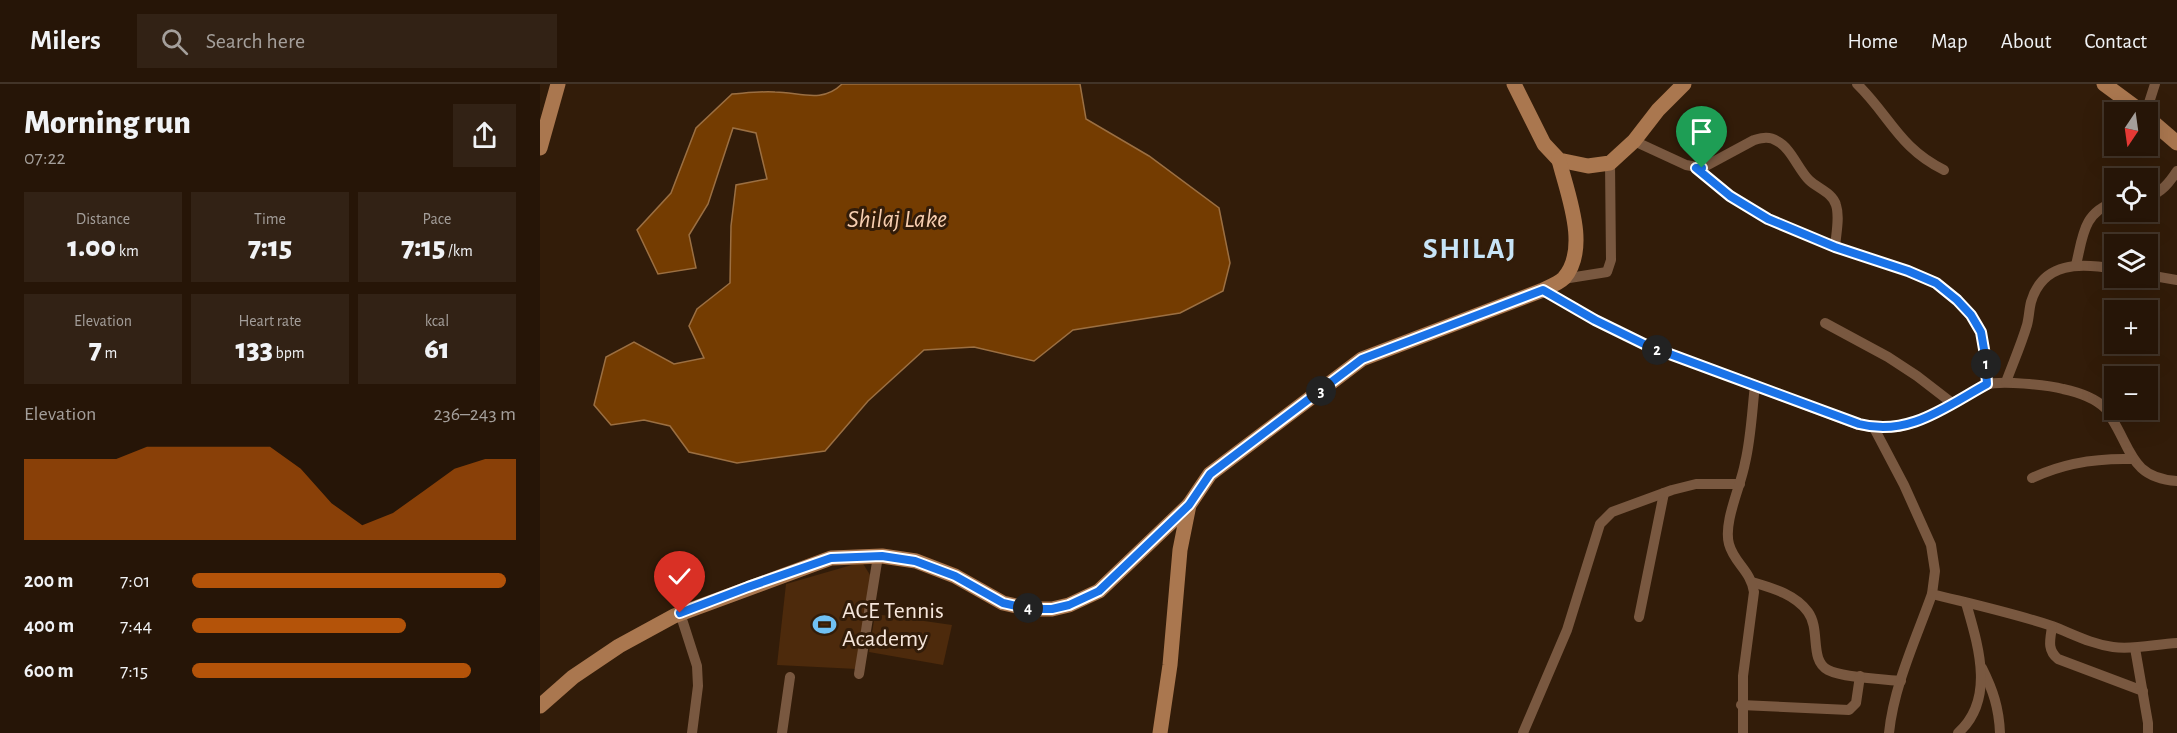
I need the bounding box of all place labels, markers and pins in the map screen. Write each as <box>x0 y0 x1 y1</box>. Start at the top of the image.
pin <box>1676 106 1727 168</box>
pin: 2 <box>1642 335 1672 365</box>
pin: 1 <box>1971 349 2001 379</box>
pin: 3 <box>1306 376 1336 406</box>
pin <box>654 551 705 613</box>
pin: 4 <box>1013 593 1043 623</box>
place label: ACE Tennis Academy <box>842 599 944 651</box>
sports icon: ACE Tennis Academy <box>811 612 837 638</box>

